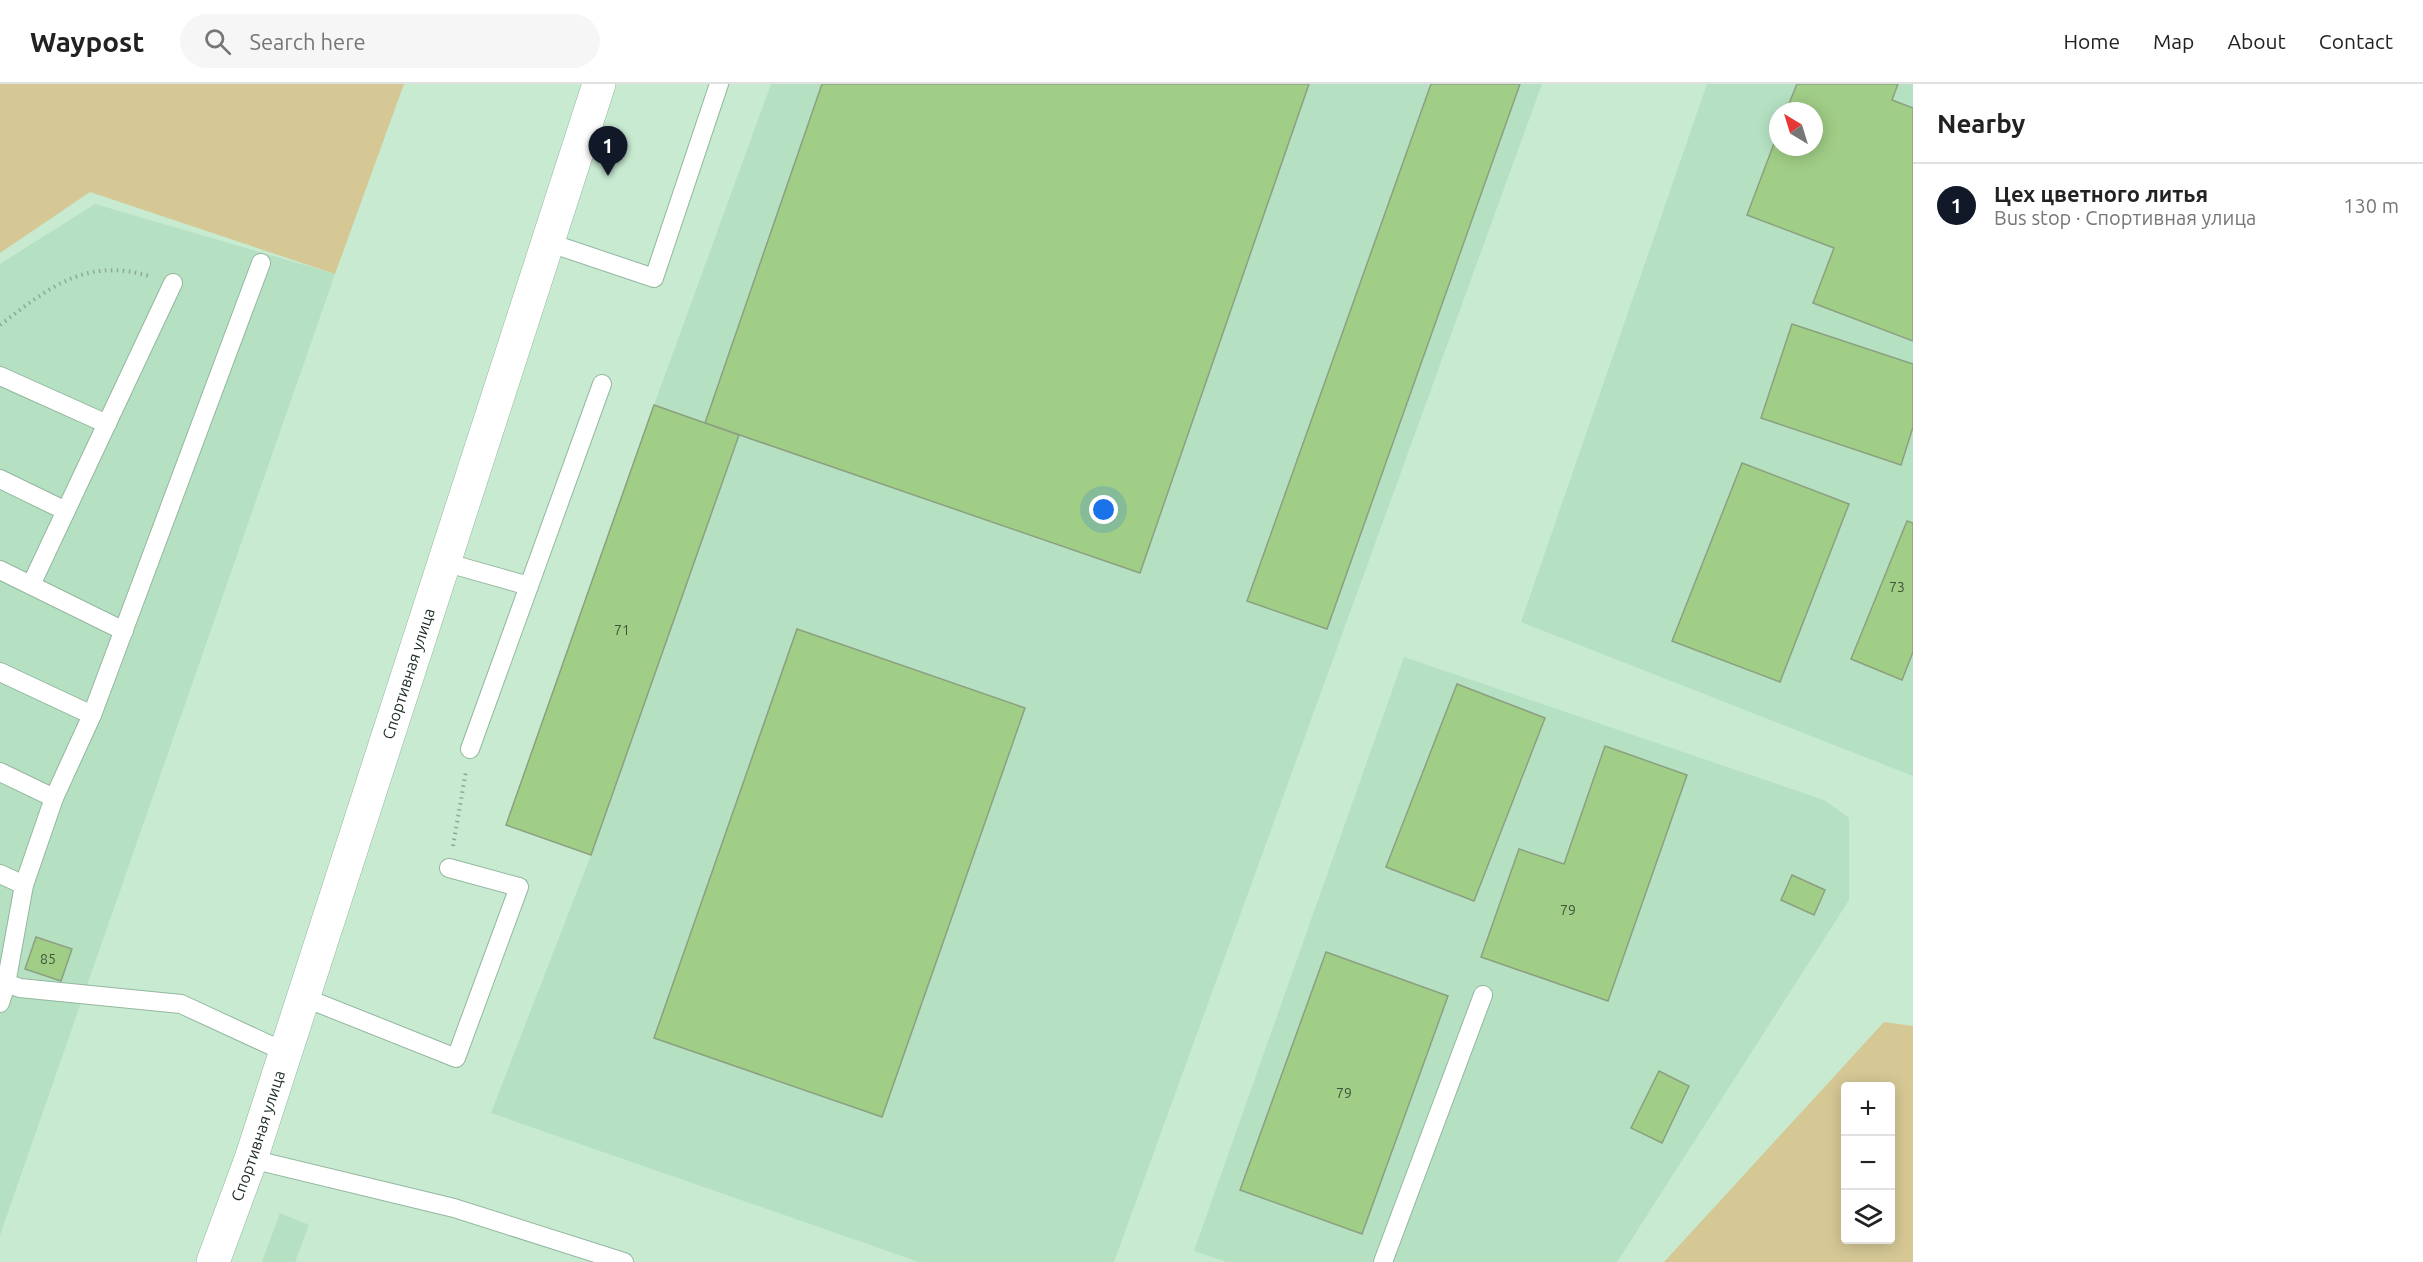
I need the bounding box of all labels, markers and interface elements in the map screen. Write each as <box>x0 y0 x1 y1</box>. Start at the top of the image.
search box <box>180 14 600 68</box>
icon: search <box>201 25 234 58</box>
text: Waypost <box>30 26 144 57</box>
text: Search here <box>249 29 366 54</box>
text: Home <box>2063 29 2120 53</box>
text: Map <box>2153 29 2194 53</box>
text: About <box>2227 29 2286 53</box>
text: Contact <box>2319 29 2393 53</box>
north arrow <box>1769 102 1823 156</box>
text: Nearby <box>1937 109 2025 138</box>
pin: 1 <box>588 126 628 176</box>
text: Цех цветного литья <box>1994 181 2208 206</box>
text: 1 <box>1951 194 1962 217</box>
text: 130 m <box>2343 194 2399 217</box>
text: Bus stop · Спортивная улица <box>1994 206 2256 229</box>
your location <box>1089 495 1118 524</box>
house number: 73 <box>1889 579 1905 595</box>
street label: Спортивная улица <box>378 606 438 741</box>
house number: 71 <box>614 622 630 638</box>
house number: 79 <box>1560 902 1576 918</box>
house number: 85 <box>40 951 56 967</box>
street label: Спортивная улица <box>227 1068 288 1204</box>
map controls <box>1841 1082 1895 1244</box>
button: + <box>1841 1082 1895 1136</box>
house number: 79 <box>1336 1085 1352 1101</box>
button: − <box>1841 1136 1895 1190</box>
button: layers <box>1841 1190 1895 1244</box>

